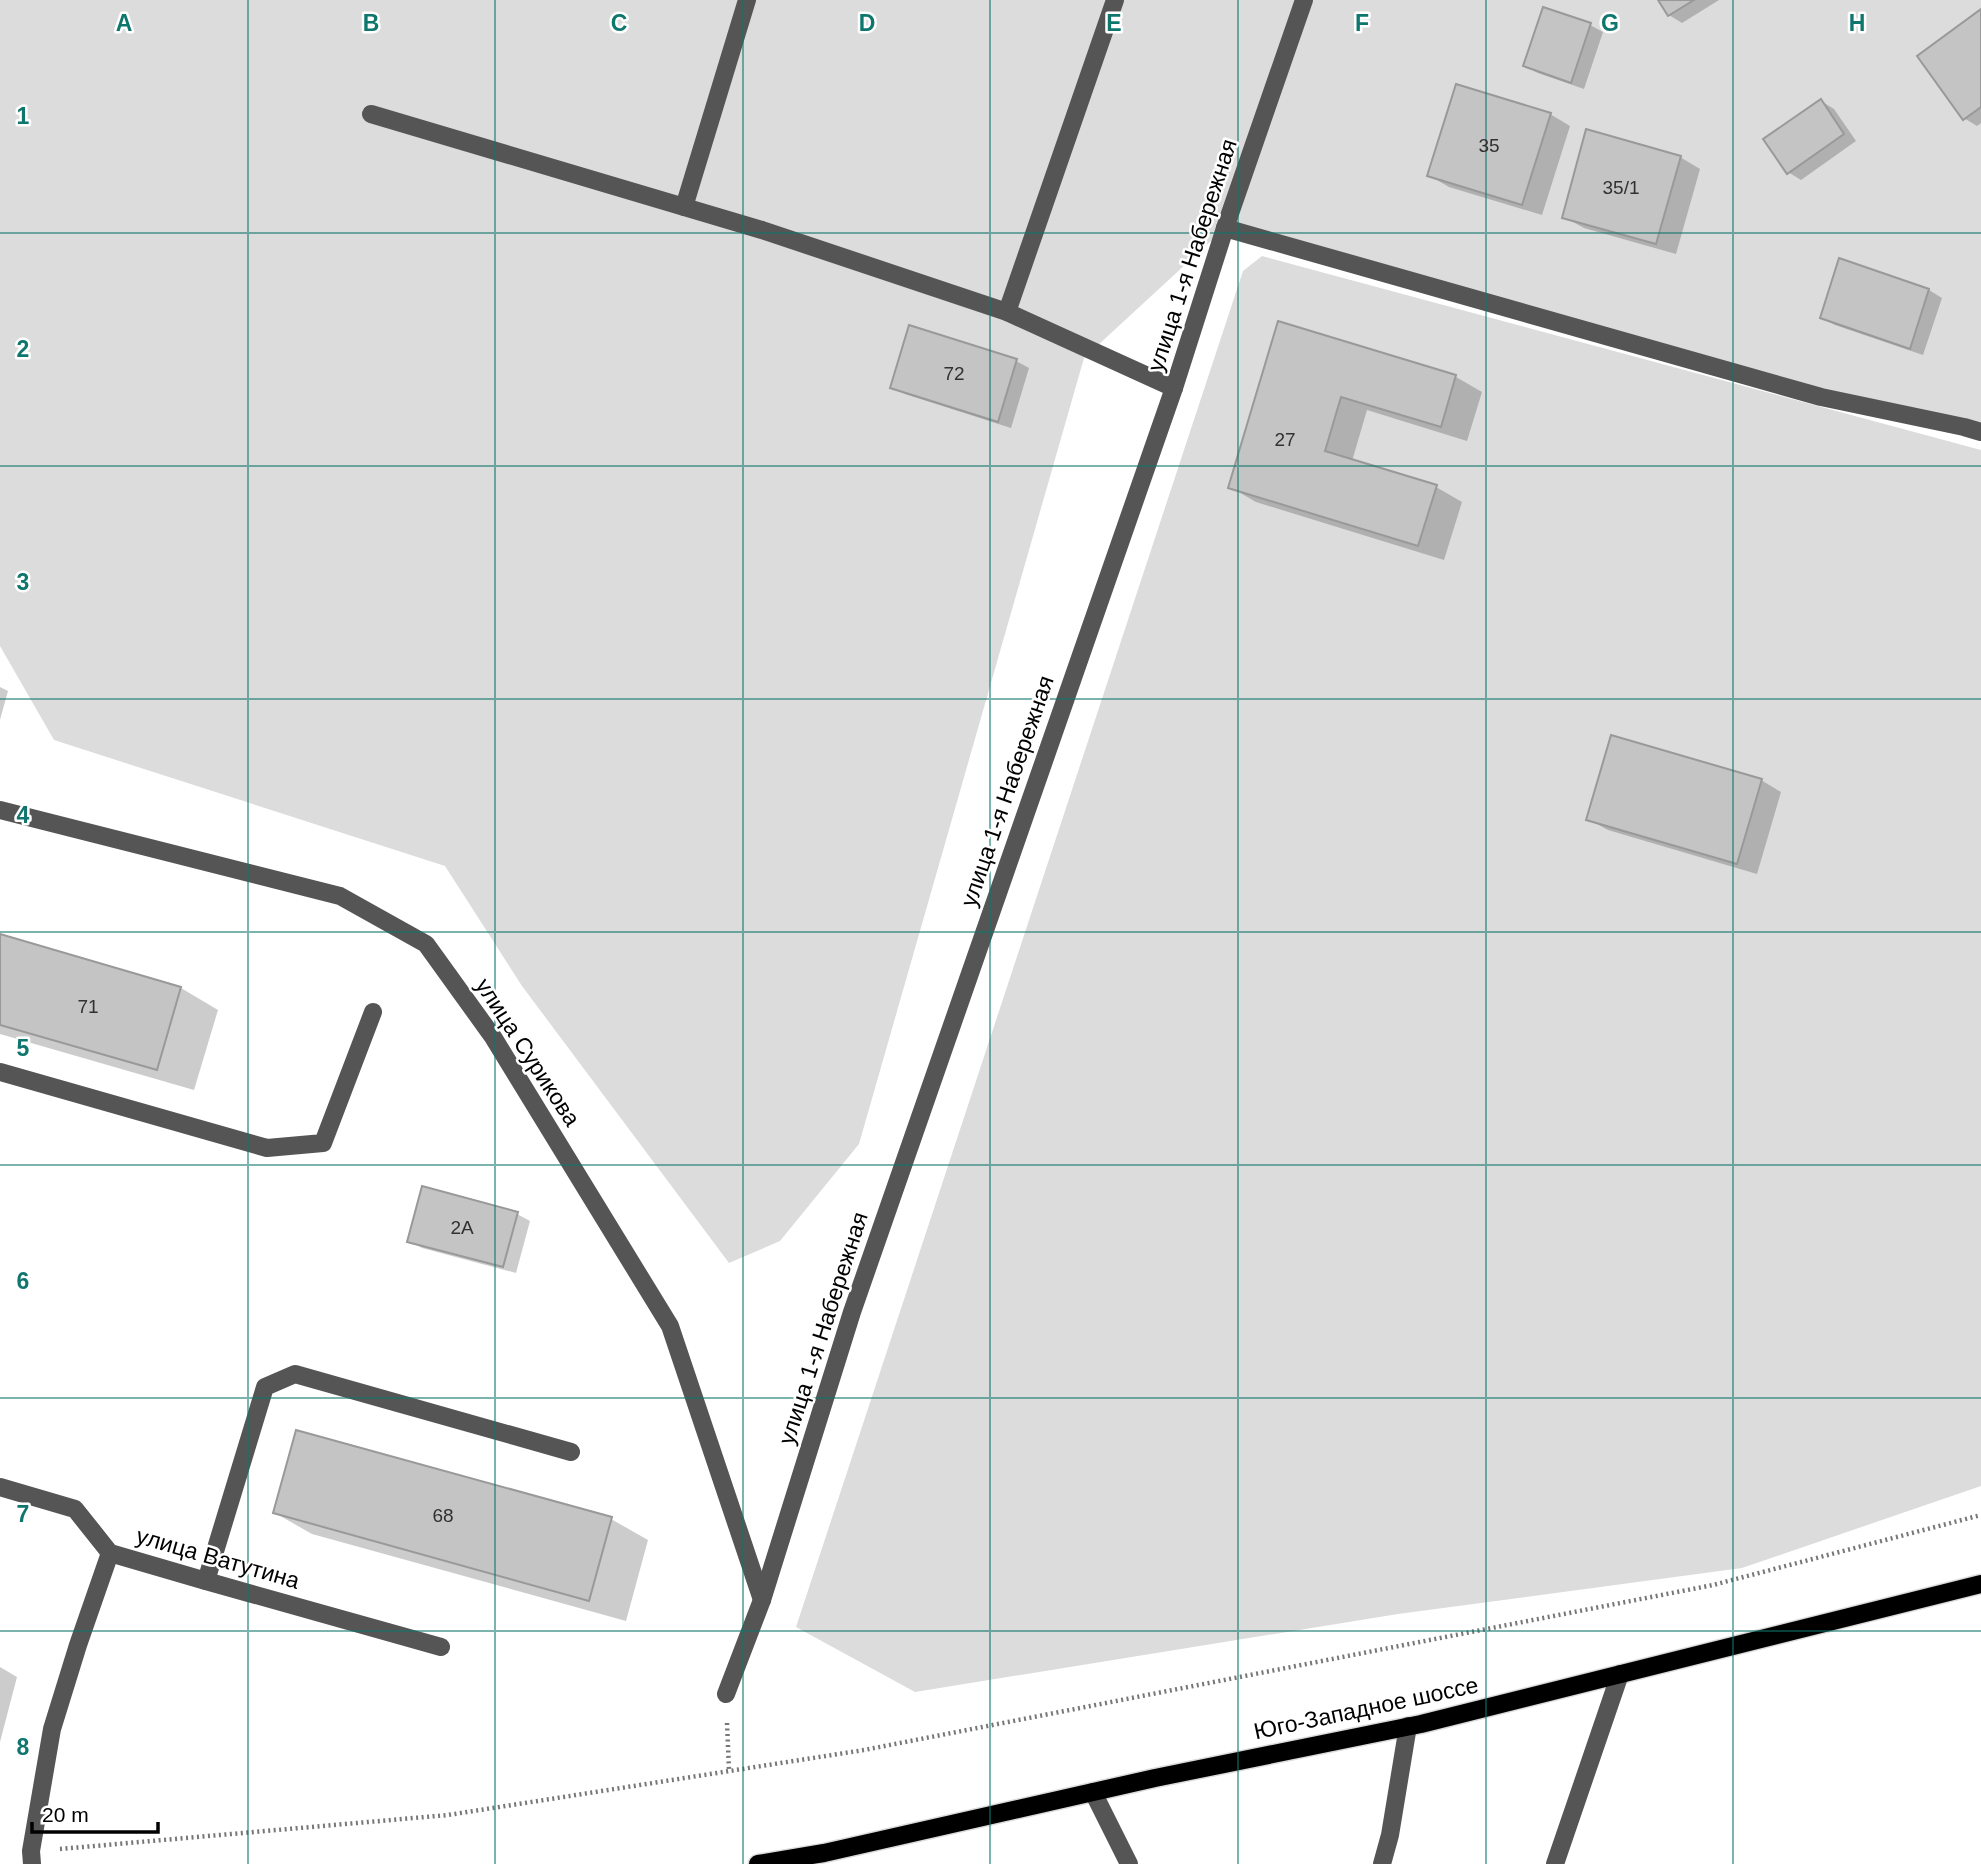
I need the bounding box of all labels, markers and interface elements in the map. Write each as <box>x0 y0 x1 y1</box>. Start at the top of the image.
text: A <box>116 10 132 36</box>
text: B <box>363 10 379 36</box>
text: C <box>611 10 627 36</box>
text: D <box>859 10 875 36</box>
text: E <box>1106 10 1122 36</box>
text: F <box>1355 10 1369 36</box>
text: G <box>1601 10 1619 36</box>
text: H <box>1849 10 1865 36</box>
text: 1 <box>17 103 30 129</box>
house number: 35 <box>1478 135 1500 156</box>
street label: улица 1-я Набережная <box>1142 136 1242 374</box>
house number: 35/1 <box>1603 177 1639 198</box>
text: 2 <box>17 336 29 362</box>
house number: 72 <box>943 363 965 384</box>
house number: 27 <box>1274 429 1296 450</box>
text: 3 <box>17 569 29 595</box>
street label: улица 1-я Набережная <box>955 672 1059 910</box>
text: 4 <box>17 802 30 828</box>
street label: улица Сурикова <box>471 973 586 1131</box>
house number: 71 <box>77 996 99 1017</box>
text: 5 <box>17 1035 30 1061</box>
street label: улица 1-я Набережная <box>773 1209 873 1447</box>
house number: 2А <box>450 1217 474 1238</box>
text: 6 <box>17 1268 29 1294</box>
text: 7 <box>17 1501 29 1527</box>
house number: 68 <box>432 1505 454 1526</box>
street label: улица Ватутина <box>133 1522 303 1594</box>
street label: Юго-Западное шоссе <box>1251 1672 1481 1744</box>
text: 8 <box>17 1734 30 1760</box>
scale bar <box>32 1790 158 1834</box>
text: 20 m <box>42 1803 89 1826</box>

